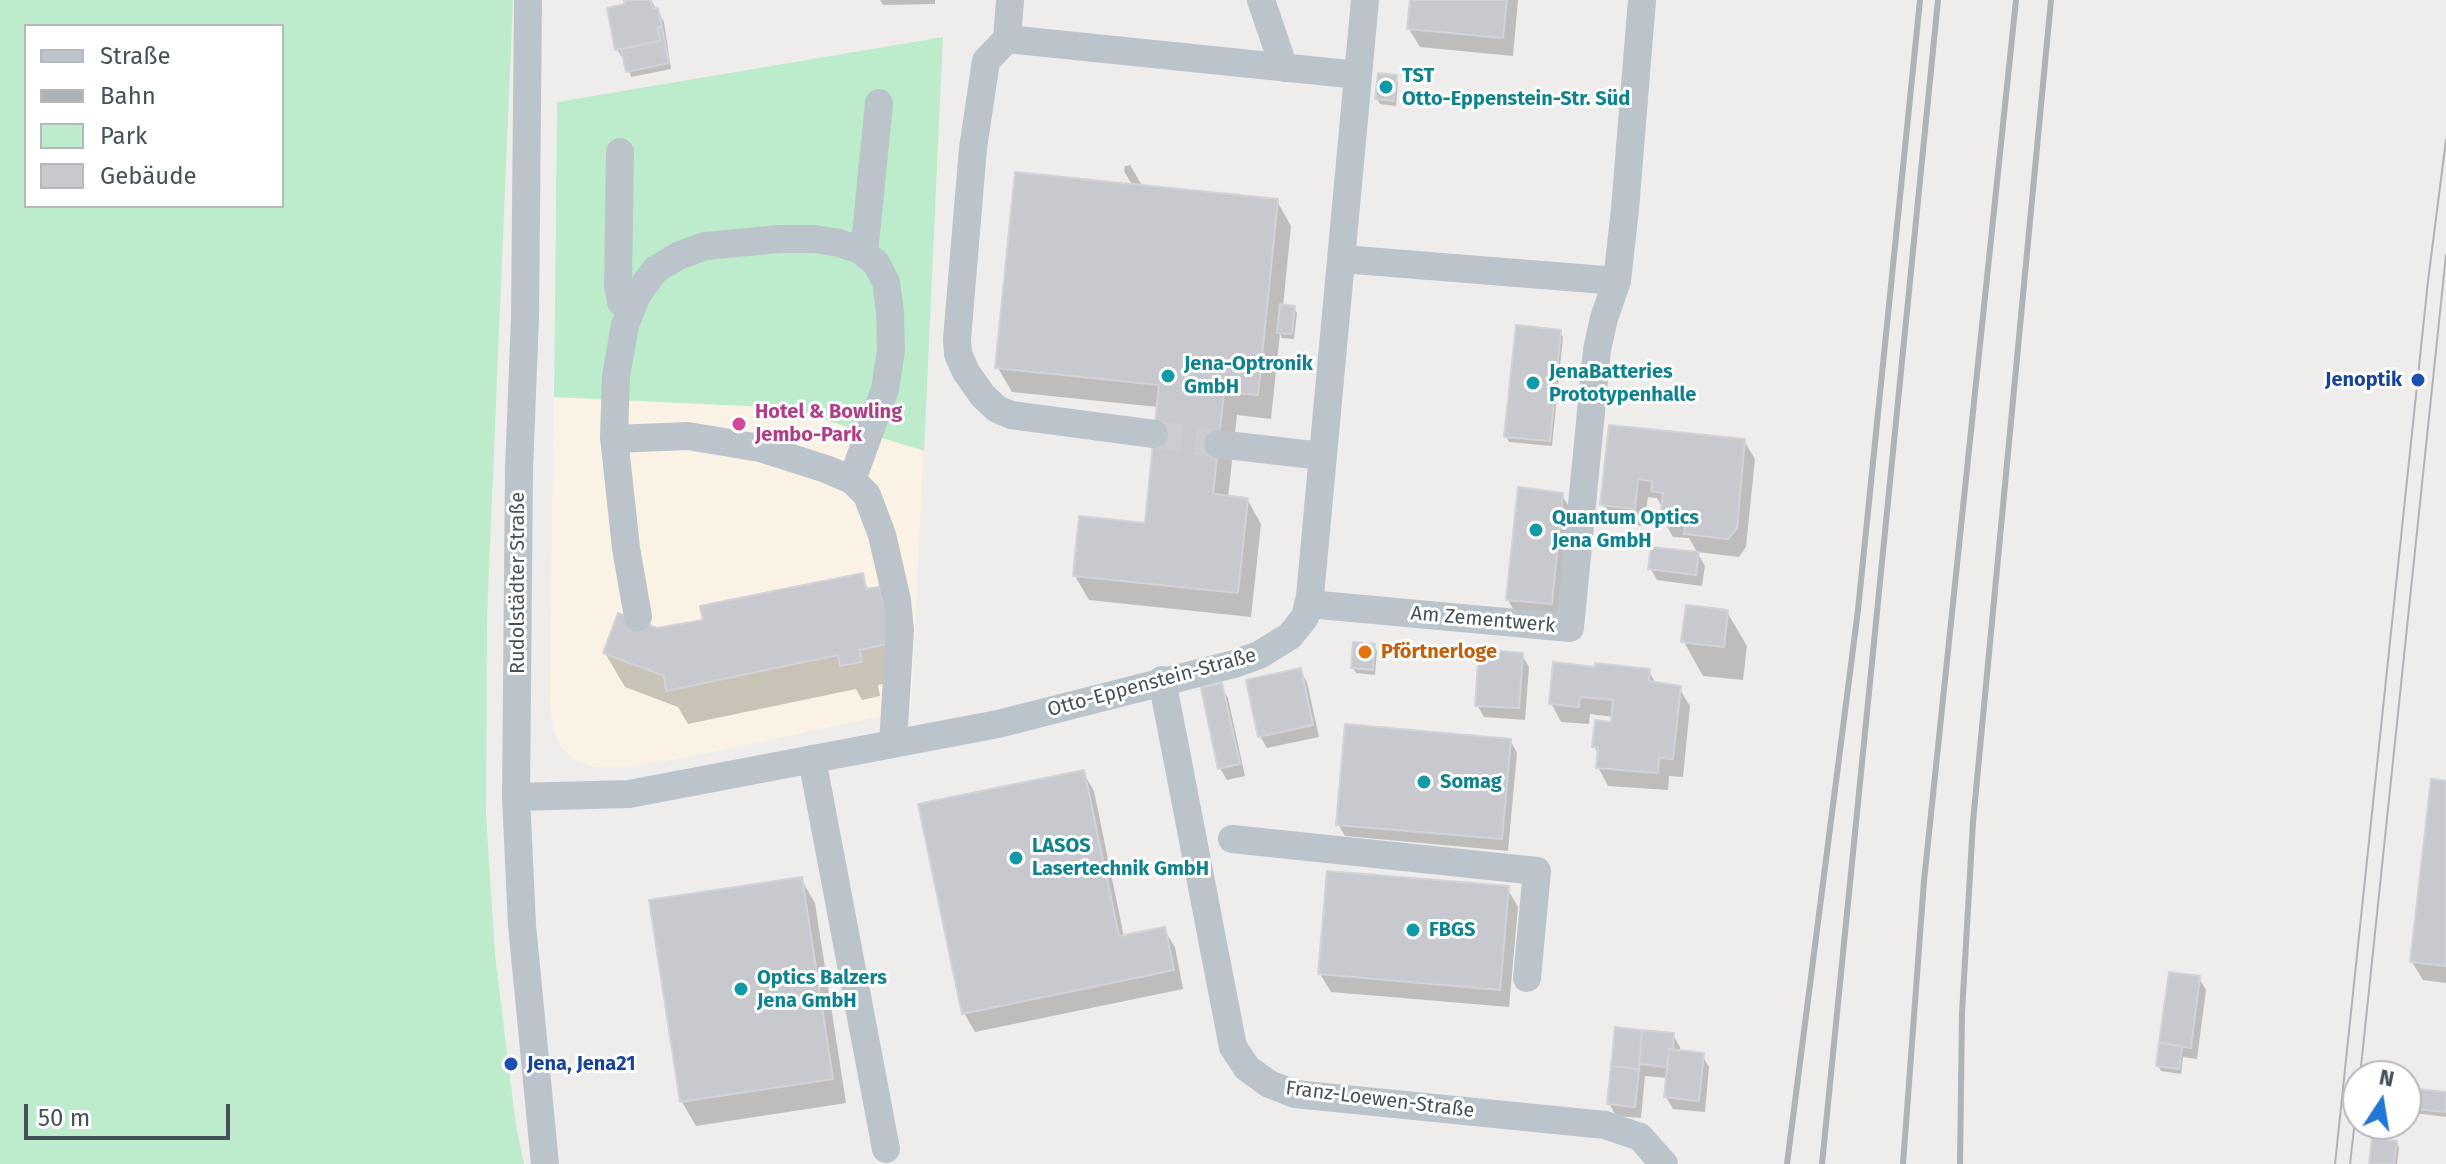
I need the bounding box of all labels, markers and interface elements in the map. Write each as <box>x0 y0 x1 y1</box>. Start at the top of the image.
legend <box>24 24 284 208</box>
text: Straße <box>100 42 171 70</box>
place label: TST Otto-Eppenstein-Str. Süd <box>1402 64 1630 111</box>
marker: TST Otto-Eppenstein-Str. Süd <box>1377 78 1395 96</box>
text: Bahn <box>100 82 156 110</box>
text: Park <box>100 122 147 150</box>
text: Gebäude <box>100 162 197 190</box>
place label: Jena-Optronik GmbH <box>1184 352 1313 399</box>
place label: JenaBatteries Prototypenhalle <box>1549 360 1696 407</box>
marker: Jena-Optronik GmbH <box>1159 367 1177 385</box>
place label: Jenoptik <box>2325 368 2402 392</box>
marker: Jenoptik <box>2409 371 2427 389</box>
marker: JenaBatteries Prototypenhalle <box>1524 374 1542 392</box>
place label: Hotel & Bowling Jembo-Park <box>755 400 902 447</box>
marker: Hotel & Bowling Jembo-Park <box>730 415 748 433</box>
street label: Rudolstädter Straße <box>506 492 530 674</box>
place label: Quantum Optics Jena GmbH <box>1552 506 1699 553</box>
marker: Quantum Optics Jena GmbH <box>1527 521 1545 539</box>
street label: Am Zementwerk <box>1410 602 1556 638</box>
place label: Pförtnerloge <box>1381 640 1497 664</box>
marker: Pförtnerloge <box>1356 643 1374 661</box>
street label: Otto-Eppenstein-Straße <box>1045 644 1259 722</box>
place label: Somag <box>1440 770 1502 794</box>
marker: Somag <box>1415 773 1433 791</box>
place label: LASOS Lasertechnik GmbH <box>1032 834 1209 881</box>
marker: LASOS Lasertechnik GmbH <box>1007 849 1025 867</box>
place label: FBGS <box>1429 918 1475 942</box>
marker: FBGS <box>1404 921 1422 939</box>
place label: Optics Balzers Jena GmbH <box>757 966 887 1013</box>
marker: Optics Balzers Jena GmbH <box>732 980 750 998</box>
place label: Jena, Jena21 <box>527 1052 635 1076</box>
marker: Jena, Jena21 <box>502 1055 520 1073</box>
north arrow <box>2342 1060 2422 1140</box>
text: N <box>2377 1063 2397 1093</box>
street label: Franz-Loewen-Straße <box>1284 1077 1476 1123</box>
scale bar <box>28 1088 234 1138</box>
text: 50 m <box>38 1104 90 1132</box>

